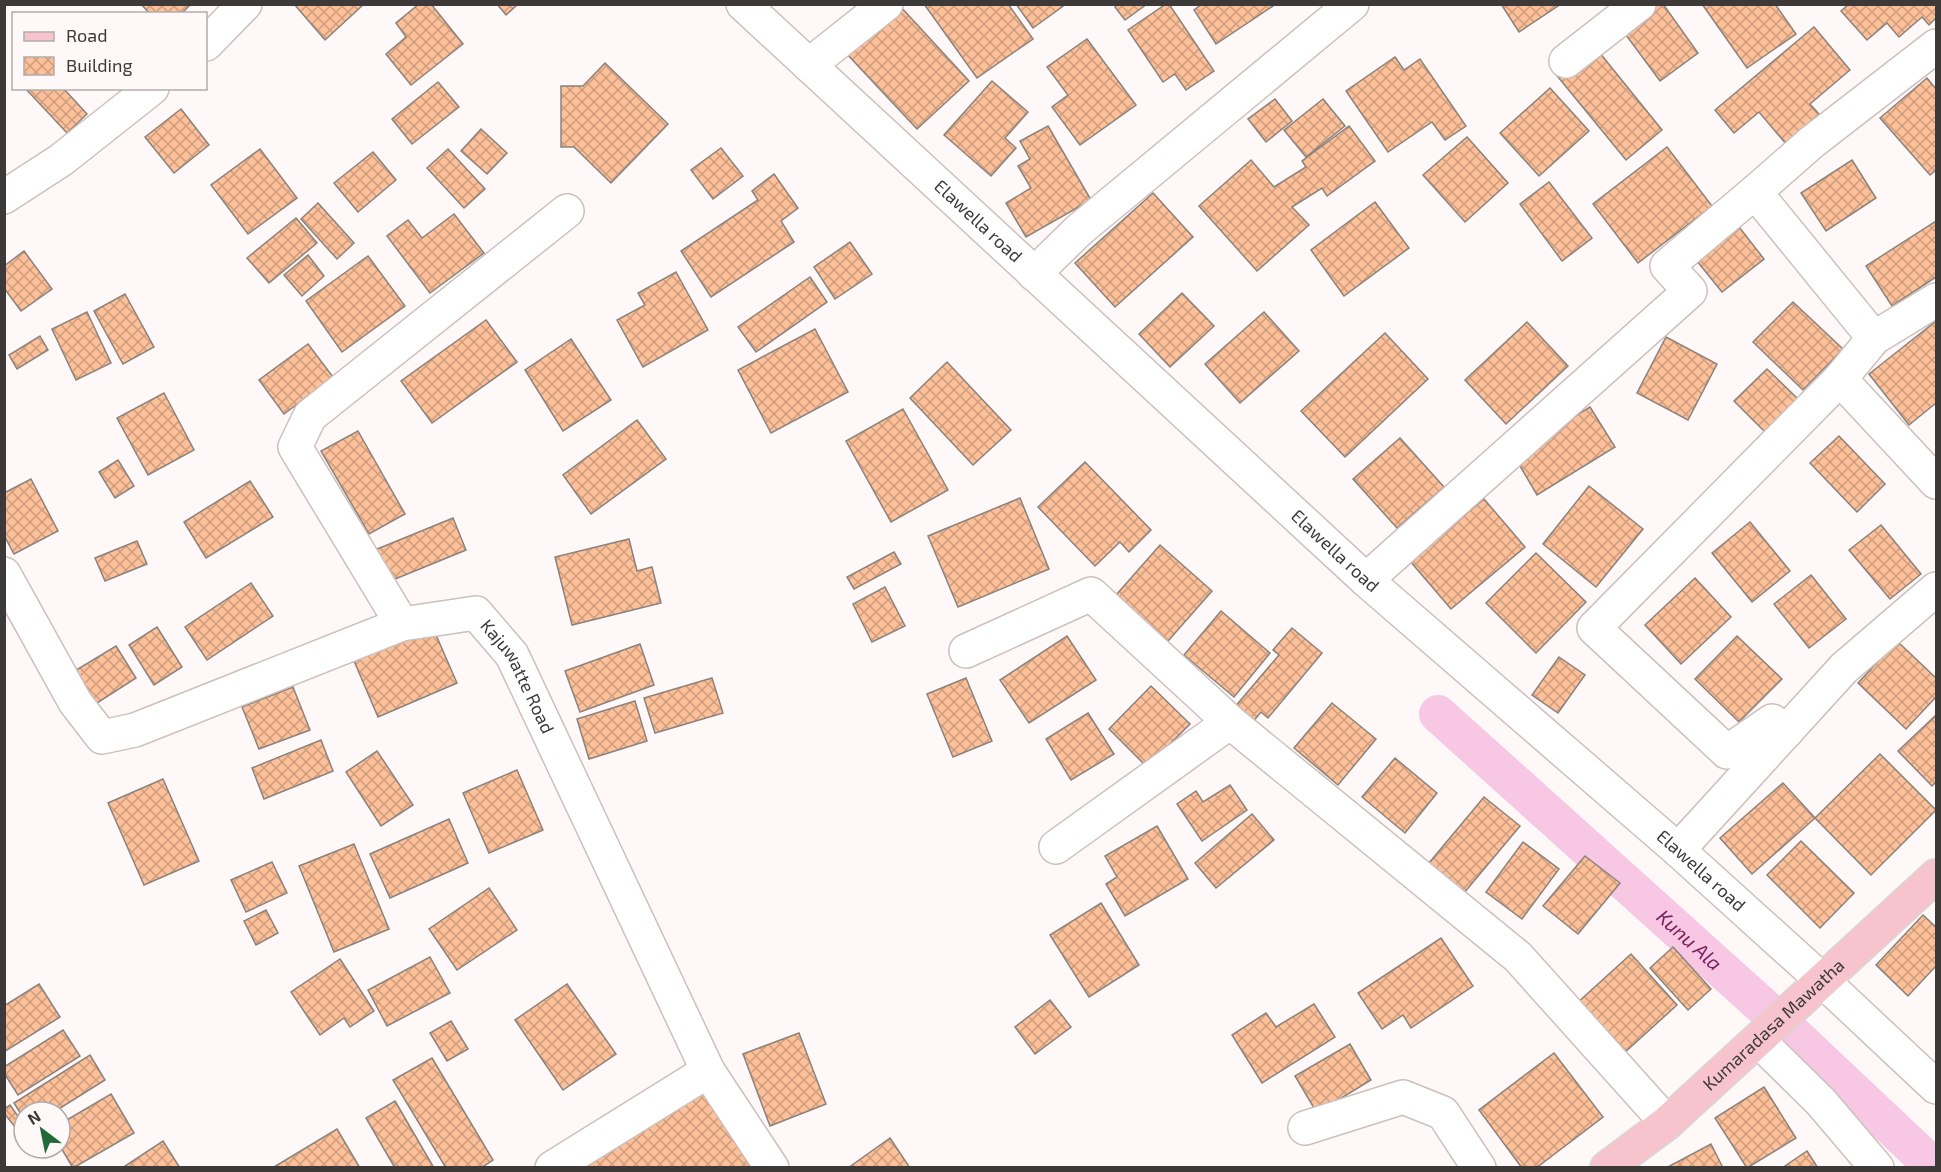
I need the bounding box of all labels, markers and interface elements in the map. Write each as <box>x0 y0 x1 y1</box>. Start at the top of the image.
legend <box>12 12 207 90</box>
text: Road <box>66 24 107 46</box>
text: Building <box>66 54 133 76</box>
street label: Elawella road <box>930 174 1027 267</box>
street label: Elawella road <box>1287 504 1384 596</box>
street label: Kajuwatte Road <box>476 614 559 737</box>
street label: Elawella road <box>1653 825 1750 916</box>
water label: Kunu Ala <box>1652 904 1728 975</box>
street label: Kumaradasa Mawatha <box>1698 954 1849 1095</box>
north arrow <box>12 1100 72 1160</box>
text: N <box>24 1106 44 1128</box>

